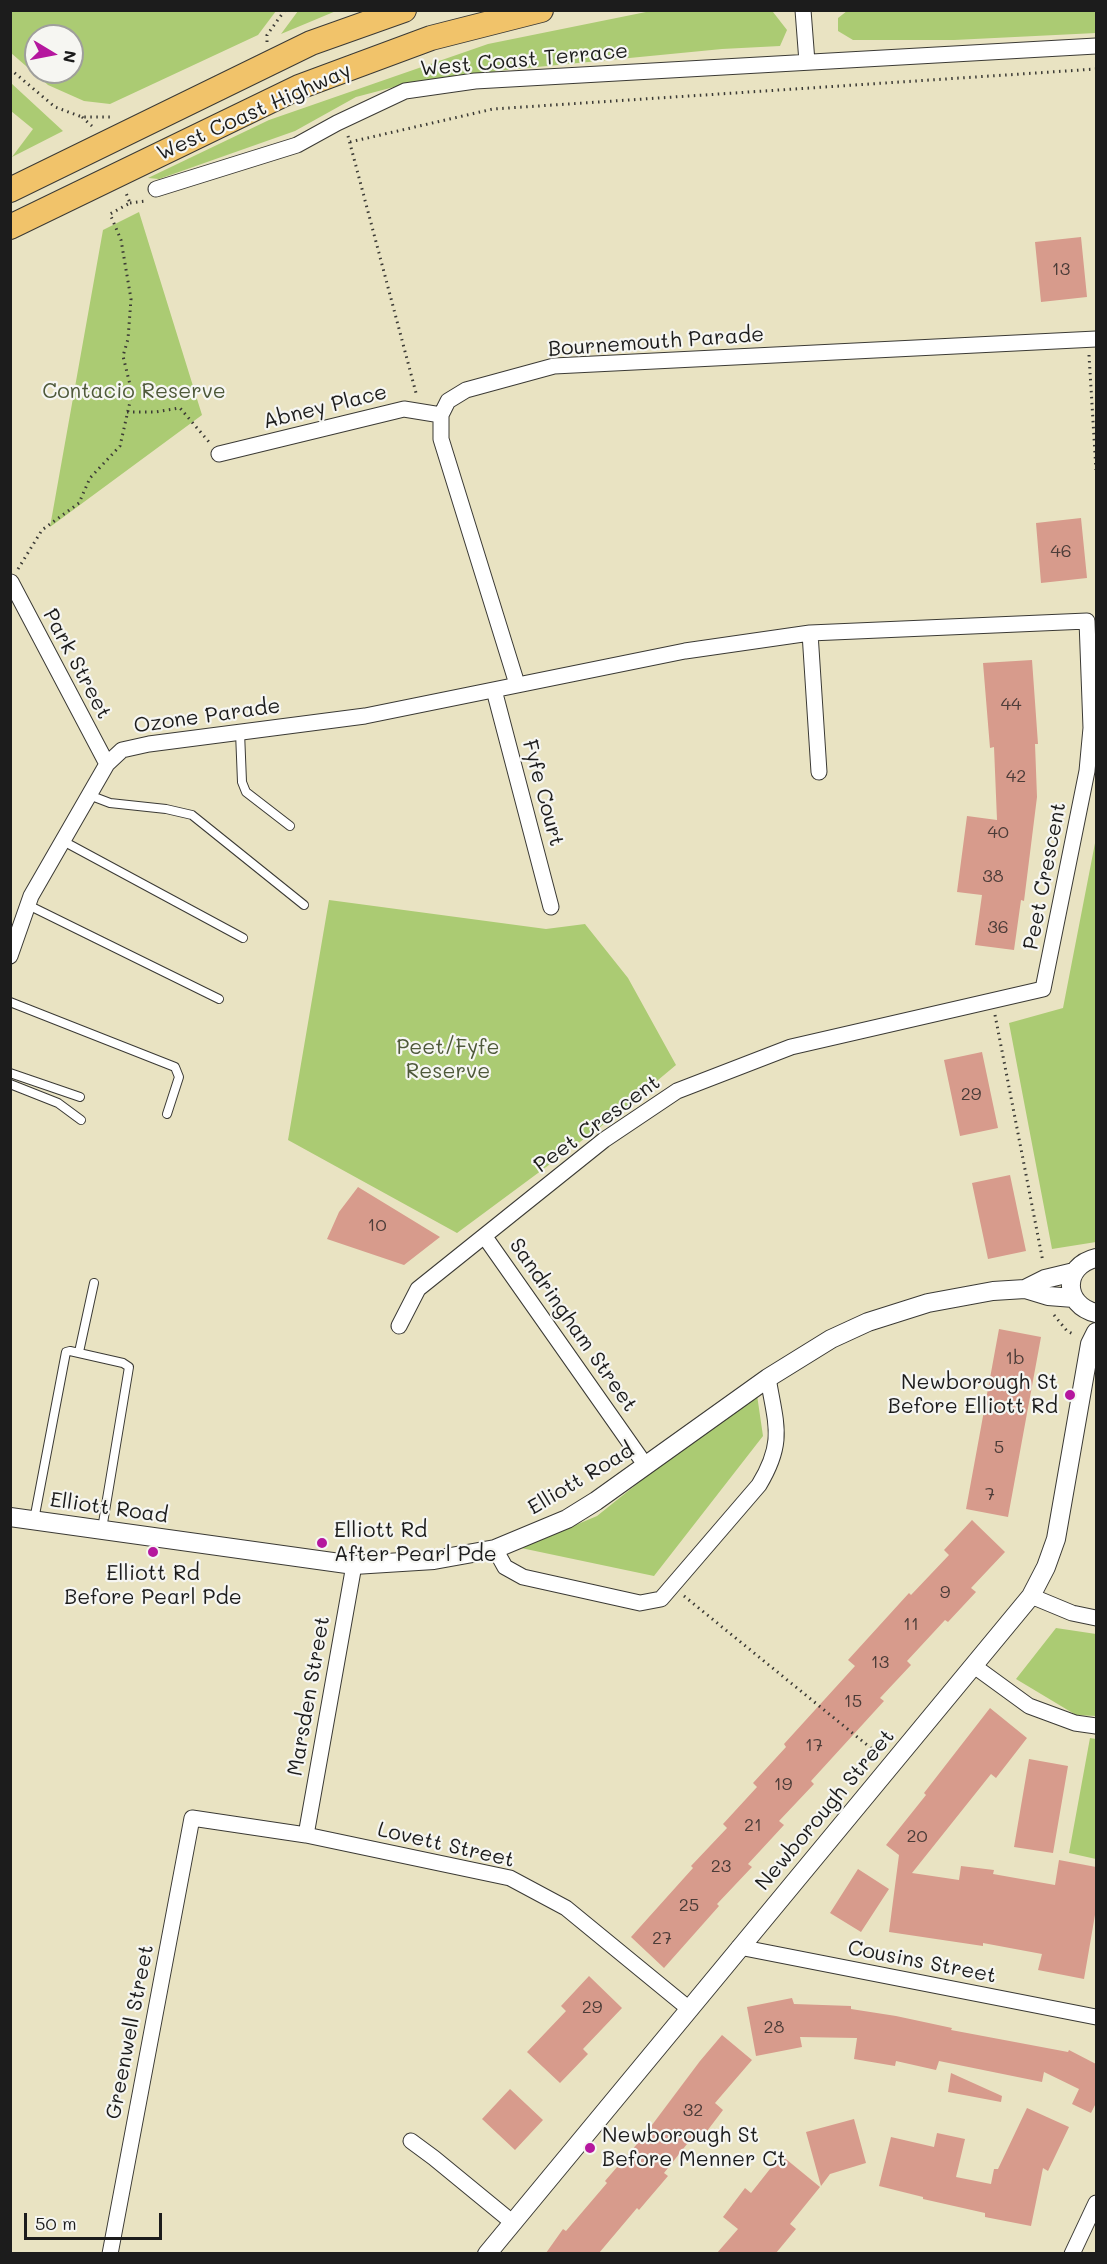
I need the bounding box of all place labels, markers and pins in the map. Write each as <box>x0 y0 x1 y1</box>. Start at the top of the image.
place label: Newborough St Before Elliott Rd <box>888 1370 1058 1420</box>
marker: Newborough St Before Elliott Rd <box>1063 1388 1077 1402</box>
place label: Elliott Rd After Pearl Pde <box>334 1518 497 1568</box>
marker: Elliott Rd After Pearl Pde <box>315 1536 329 1550</box>
marker: Elliott Rd Before Pearl Pde <box>146 1545 160 1559</box>
place label: Elliott Rd Before Pearl Pde <box>64 1561 242 1611</box>
place label: Newborough St Before Menner Ct <box>602 2123 786 2173</box>
marker: Newborough St Before Menner Ct <box>583 2141 597 2155</box>

